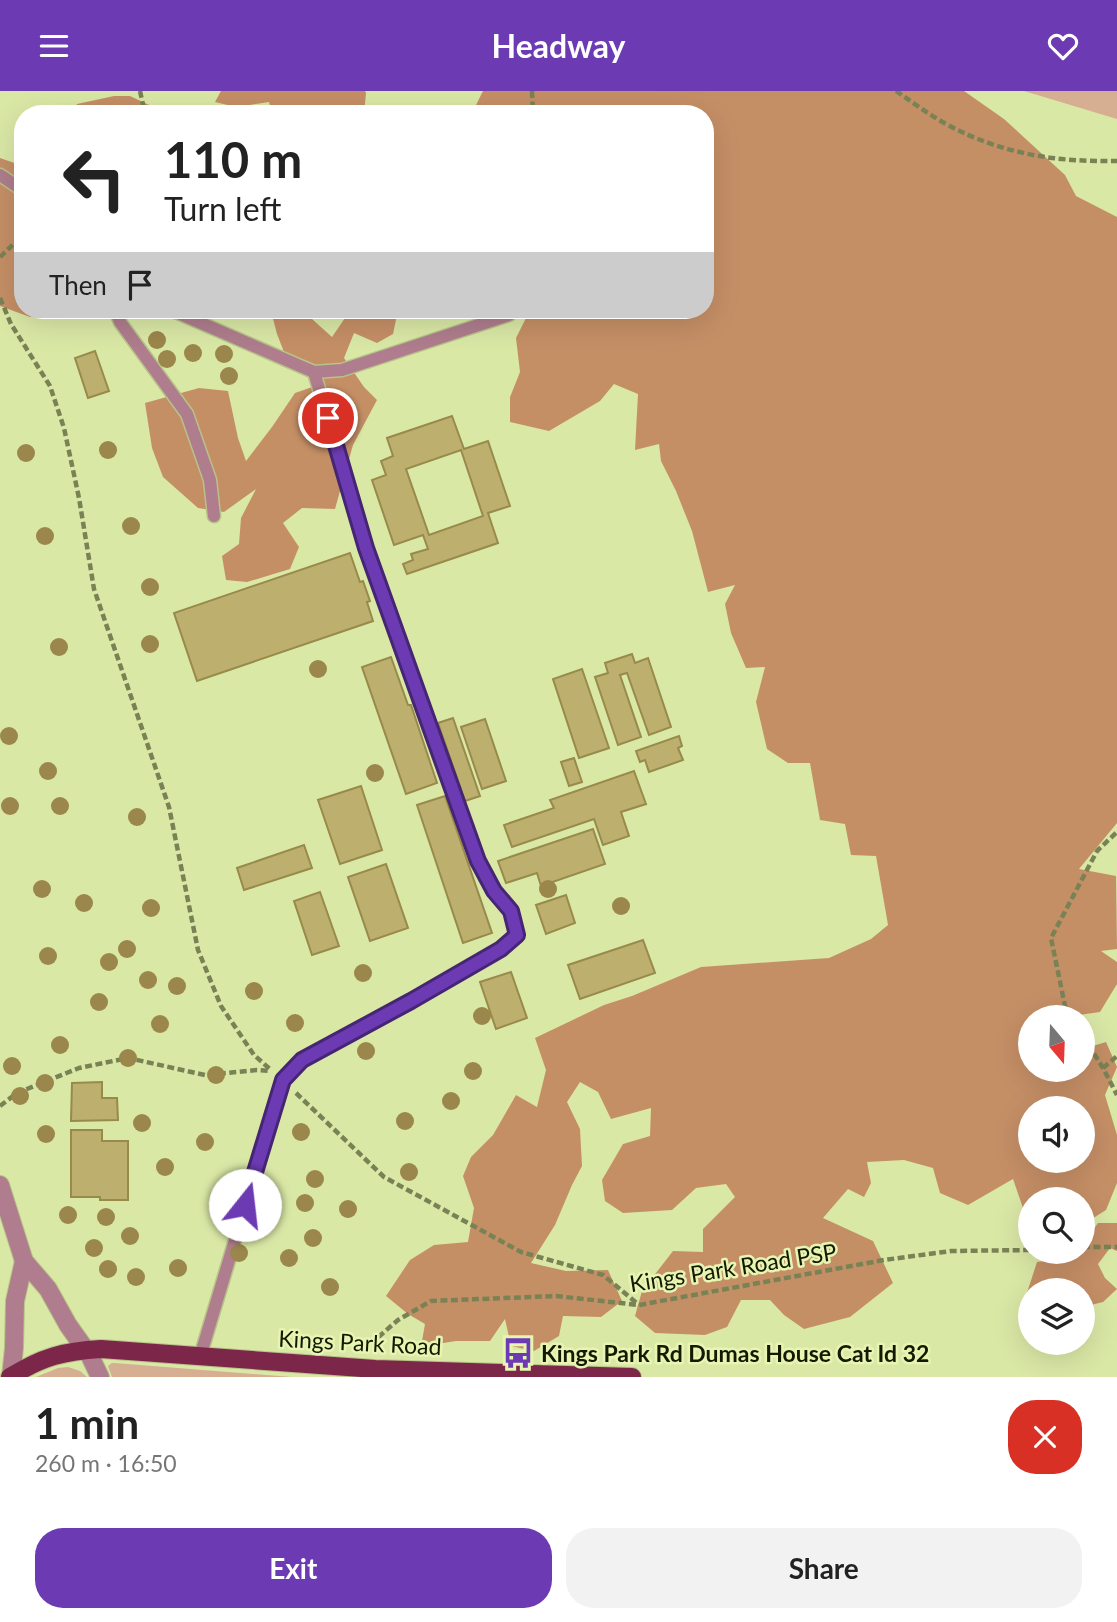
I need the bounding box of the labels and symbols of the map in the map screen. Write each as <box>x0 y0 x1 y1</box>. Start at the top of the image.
pin <box>298 388 358 448</box>
north arrow <box>1018 1005 1096 1081</box>
position arrow <box>208 1168 282 1242</box>
street label: Kings Park Road PSP <box>627 1237 839 1297</box>
street label: Kings Park Road <box>278 1324 442 1360</box>
bus stop icon: Kings Park Rd Dumas House Cat Id 32 <box>501 1336 535 1370</box>
place label: Kings Park Rd Dumas House Cat Id 32 <box>541 1339 929 1367</box>

